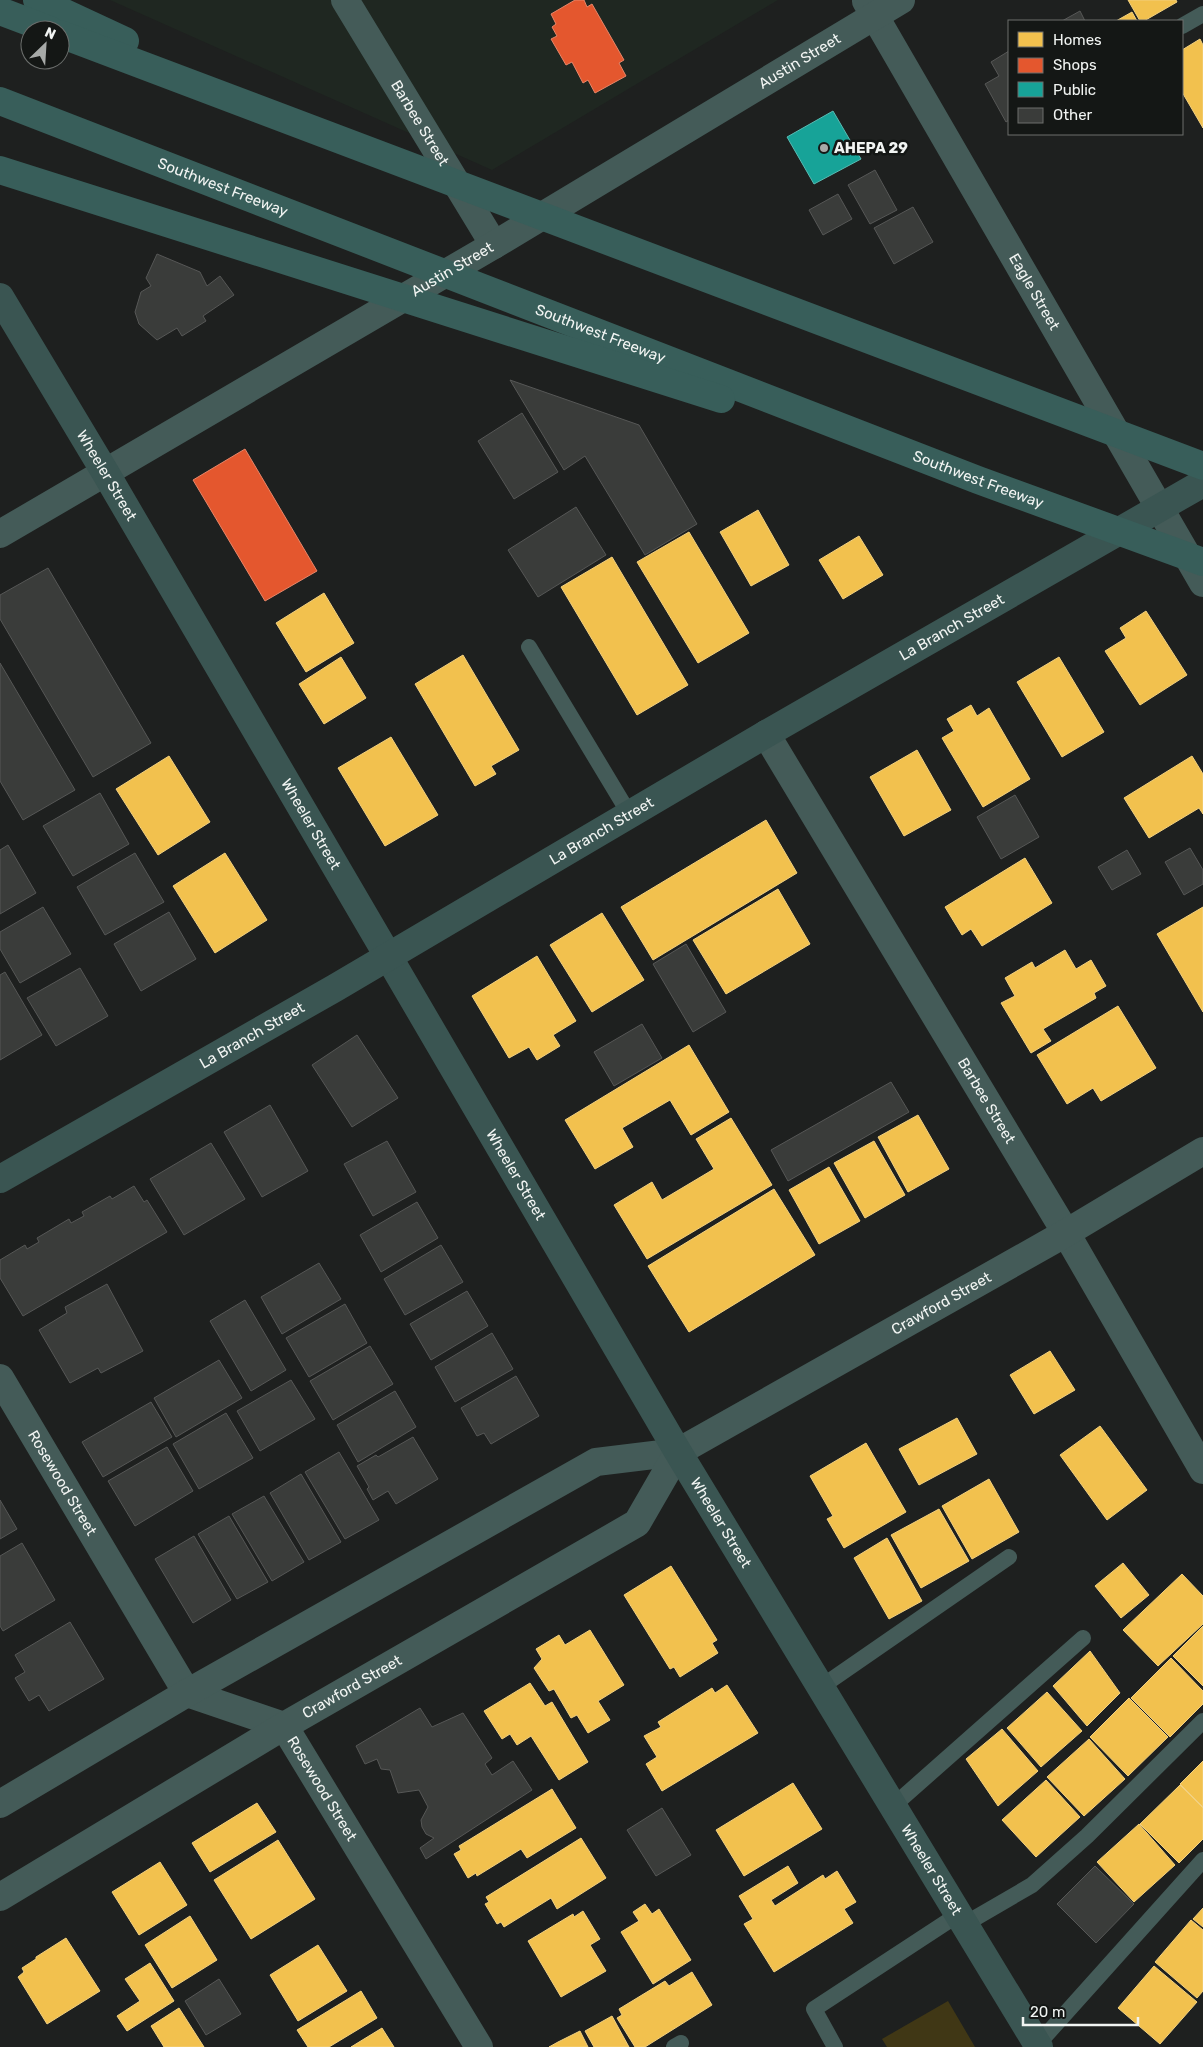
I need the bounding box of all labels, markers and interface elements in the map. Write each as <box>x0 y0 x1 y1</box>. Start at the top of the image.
north arrow <box>20 20 70 70</box>
legend <box>1008 20 1183 135</box>
text: N <box>42 24 58 44</box>
street label: Austin Street <box>755 29 844 93</box>
text: Homes <box>1053 31 1102 49</box>
text: Shops <box>1053 56 1097 74</box>
street label: Barbee Street <box>387 77 453 169</box>
text: Public <box>1053 81 1096 99</box>
text: Other <box>1053 106 1093 124</box>
place label: AHEPA 29 <box>834 139 908 157</box>
marker: AHEPA 29 <box>818 142 830 154</box>
street label: Southwest Freeway <box>155 154 291 221</box>
street label: Austin Street <box>408 238 497 300</box>
street label: Eagle Street <box>1005 250 1064 333</box>
street label: Southwest Freeway <box>533 300 668 367</box>
street label: Wheeler Street <box>73 427 141 524</box>
street label: Southwest Freeway <box>910 447 1046 512</box>
street label: La Branch Street <box>896 590 1007 665</box>
street label: Wheeler Street <box>277 775 345 873</box>
street label: La Branch Street <box>546 793 657 869</box>
street label: La Branch Street <box>196 998 308 1072</box>
street label: Barbee Street <box>954 1055 1019 1147</box>
street label: Wheeler Street <box>482 1126 550 1224</box>
street label: Crawford Street <box>888 1268 994 1339</box>
street label: Rosewood Street <box>24 1427 101 1539</box>
street label: Wheeler Street <box>687 1474 755 1571</box>
street label: Crawford Street <box>299 1651 405 1723</box>
street label: Rosewood Street <box>283 1733 361 1844</box>
street label: Wheeler Street <box>897 1821 966 1918</box>
scale bar <box>1023 1994 1138 2026</box>
text: 20 m <box>1030 2003 1065 2021</box>

